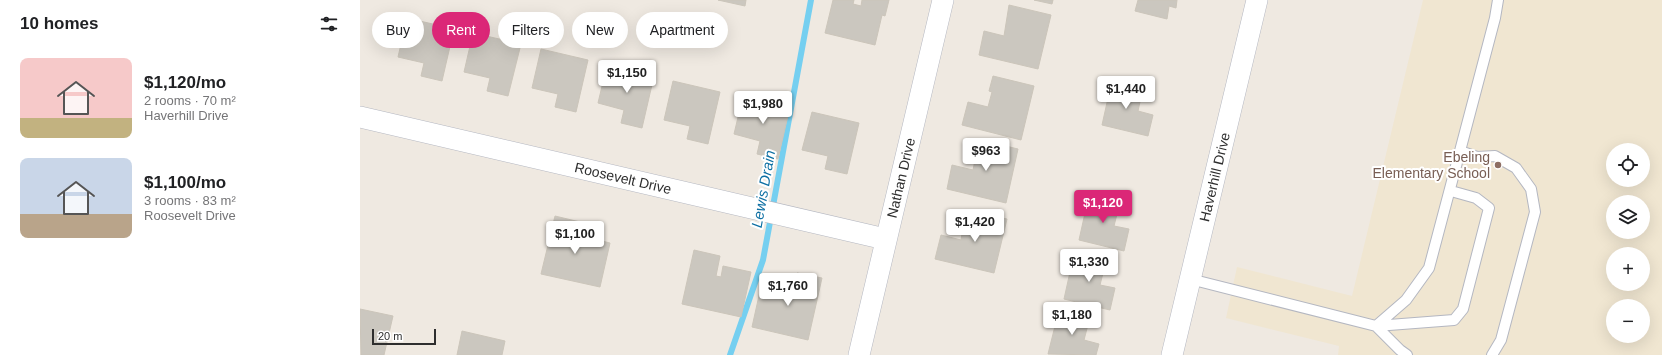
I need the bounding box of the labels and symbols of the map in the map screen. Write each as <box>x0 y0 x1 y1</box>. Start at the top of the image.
pin: $1,150 <box>594 60 660 94</box>
pin: $1,440 <box>1093 76 1159 110</box>
pin: $1,980 <box>730 91 796 125</box>
street label: Haverhill Drive <box>1196 131 1233 223</box>
street label: Nathan Drive <box>884 136 918 220</box>
pin: $963 <box>962 138 1010 172</box>
water label: Lewis Drain <box>748 149 778 229</box>
place label: Ebeling Elementary School <box>1372 149 1490 181</box>
street label: Roosevelt Drive <box>573 159 673 197</box>
marker: Ebeling Elementary School <box>1493 160 1503 170</box>
pin: $1,120 <box>1070 190 1136 224</box>
pin: $1,420 <box>942 209 1008 243</box>
pin: $1,100 <box>542 221 608 255</box>
pin: $1,330 <box>1056 249 1122 283</box>
pin: $1,760 <box>755 273 821 307</box>
pin: $1,180 <box>1039 302 1105 336</box>
scale bar <box>372 327 436 346</box>

